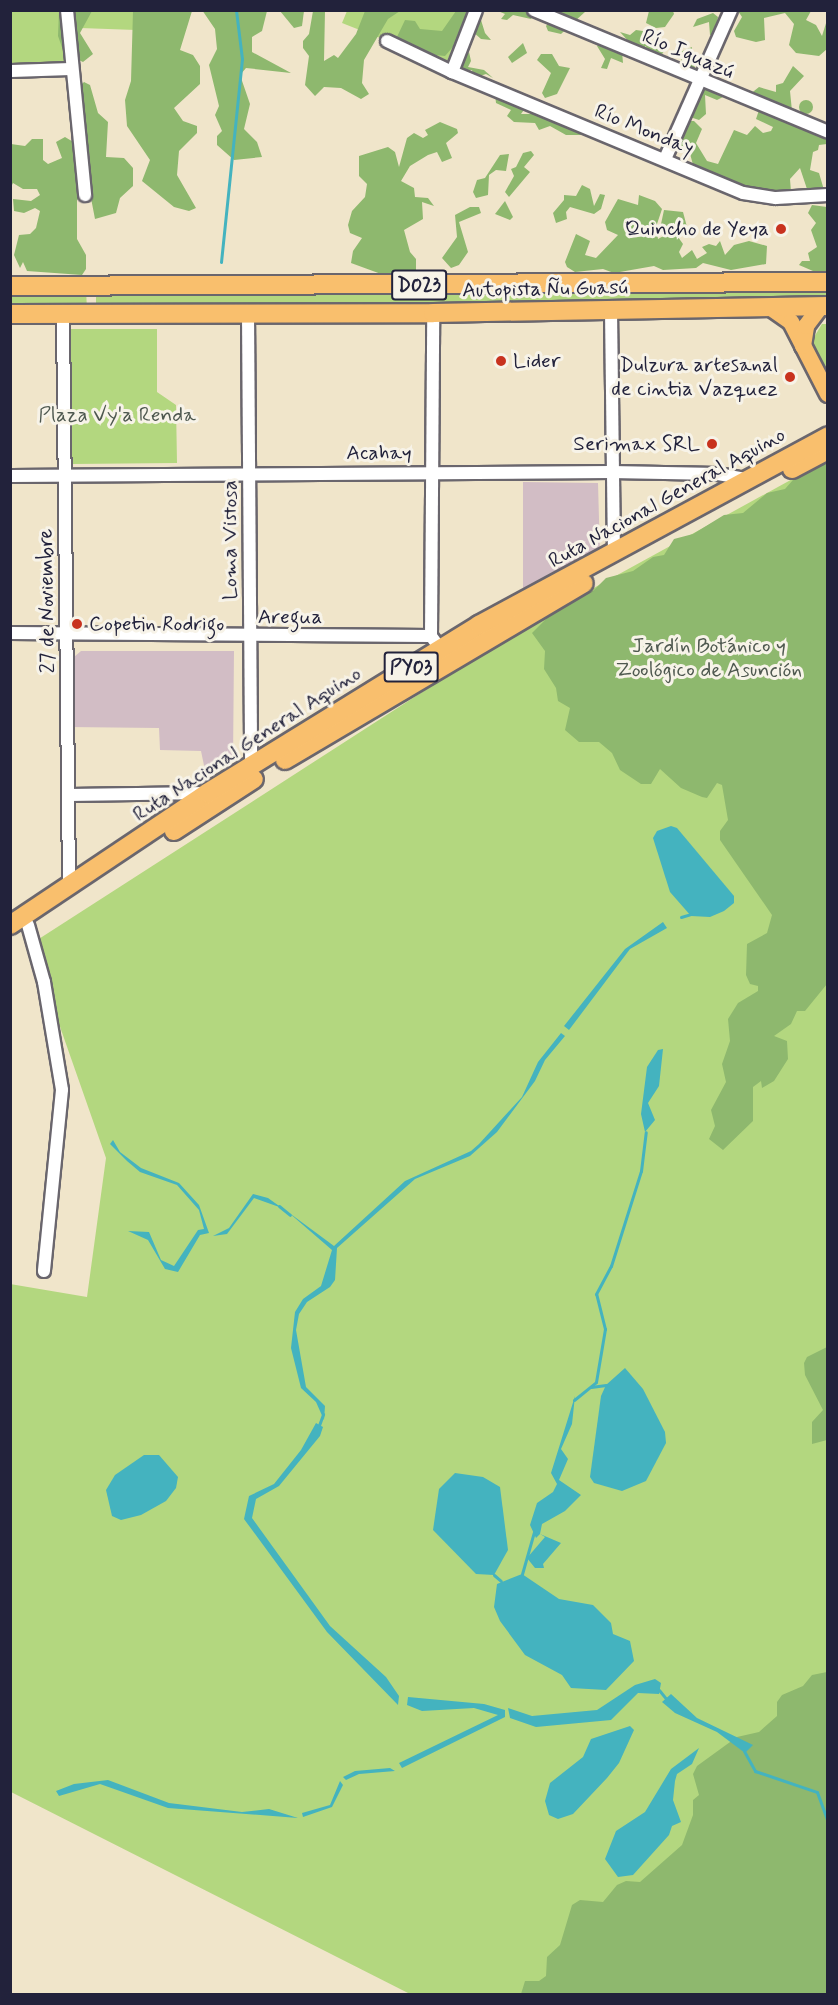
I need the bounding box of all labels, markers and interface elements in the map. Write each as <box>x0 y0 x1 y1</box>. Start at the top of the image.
street label: Río Iguazú <box>640 24 736 84</box>
street label: Río Monday <box>592 99 696 161</box>
place label: Quincho de Yeya <box>621 216 769 242</box>
marker: Quincho de Yeya <box>774 222 788 236</box>
road number: D023 <box>390 268 448 302</box>
street label: Autopista Ñu Guasú <box>462 275 628 303</box>
place label: Lider <box>513 348 561 374</box>
place label: Dulzura artesanal de cintia Vazquez <box>619 352 778 402</box>
marker: Lider <box>494 354 508 368</box>
marker: Dulzura artesanal de cintia Vazquez <box>783 370 797 384</box>
park label: Plaza Vy'a Renda <box>39 402 195 428</box>
street label: Ruta Nacional General Aquino <box>544 422 790 574</box>
place label: Serimax SRL <box>575 431 700 457</box>
marker: Serimax SRL <box>705 437 719 451</box>
street label: Acahay <box>346 440 412 466</box>
street label: Loma Vistosa <box>217 481 243 599</box>
street label: 27 de Noviembre <box>33 529 61 673</box>
street label: Aregua <box>258 604 322 630</box>
place label: Copetin Rodrigo <box>89 611 225 637</box>
marker: Copetin Rodrigo <box>70 617 84 631</box>
park label: Jardín Botánico y Zoológico de Asunción <box>616 633 802 683</box>
road number: PY03 <box>382 650 440 684</box>
street label: Ruta Nacional General Aquino <box>129 661 365 827</box>

